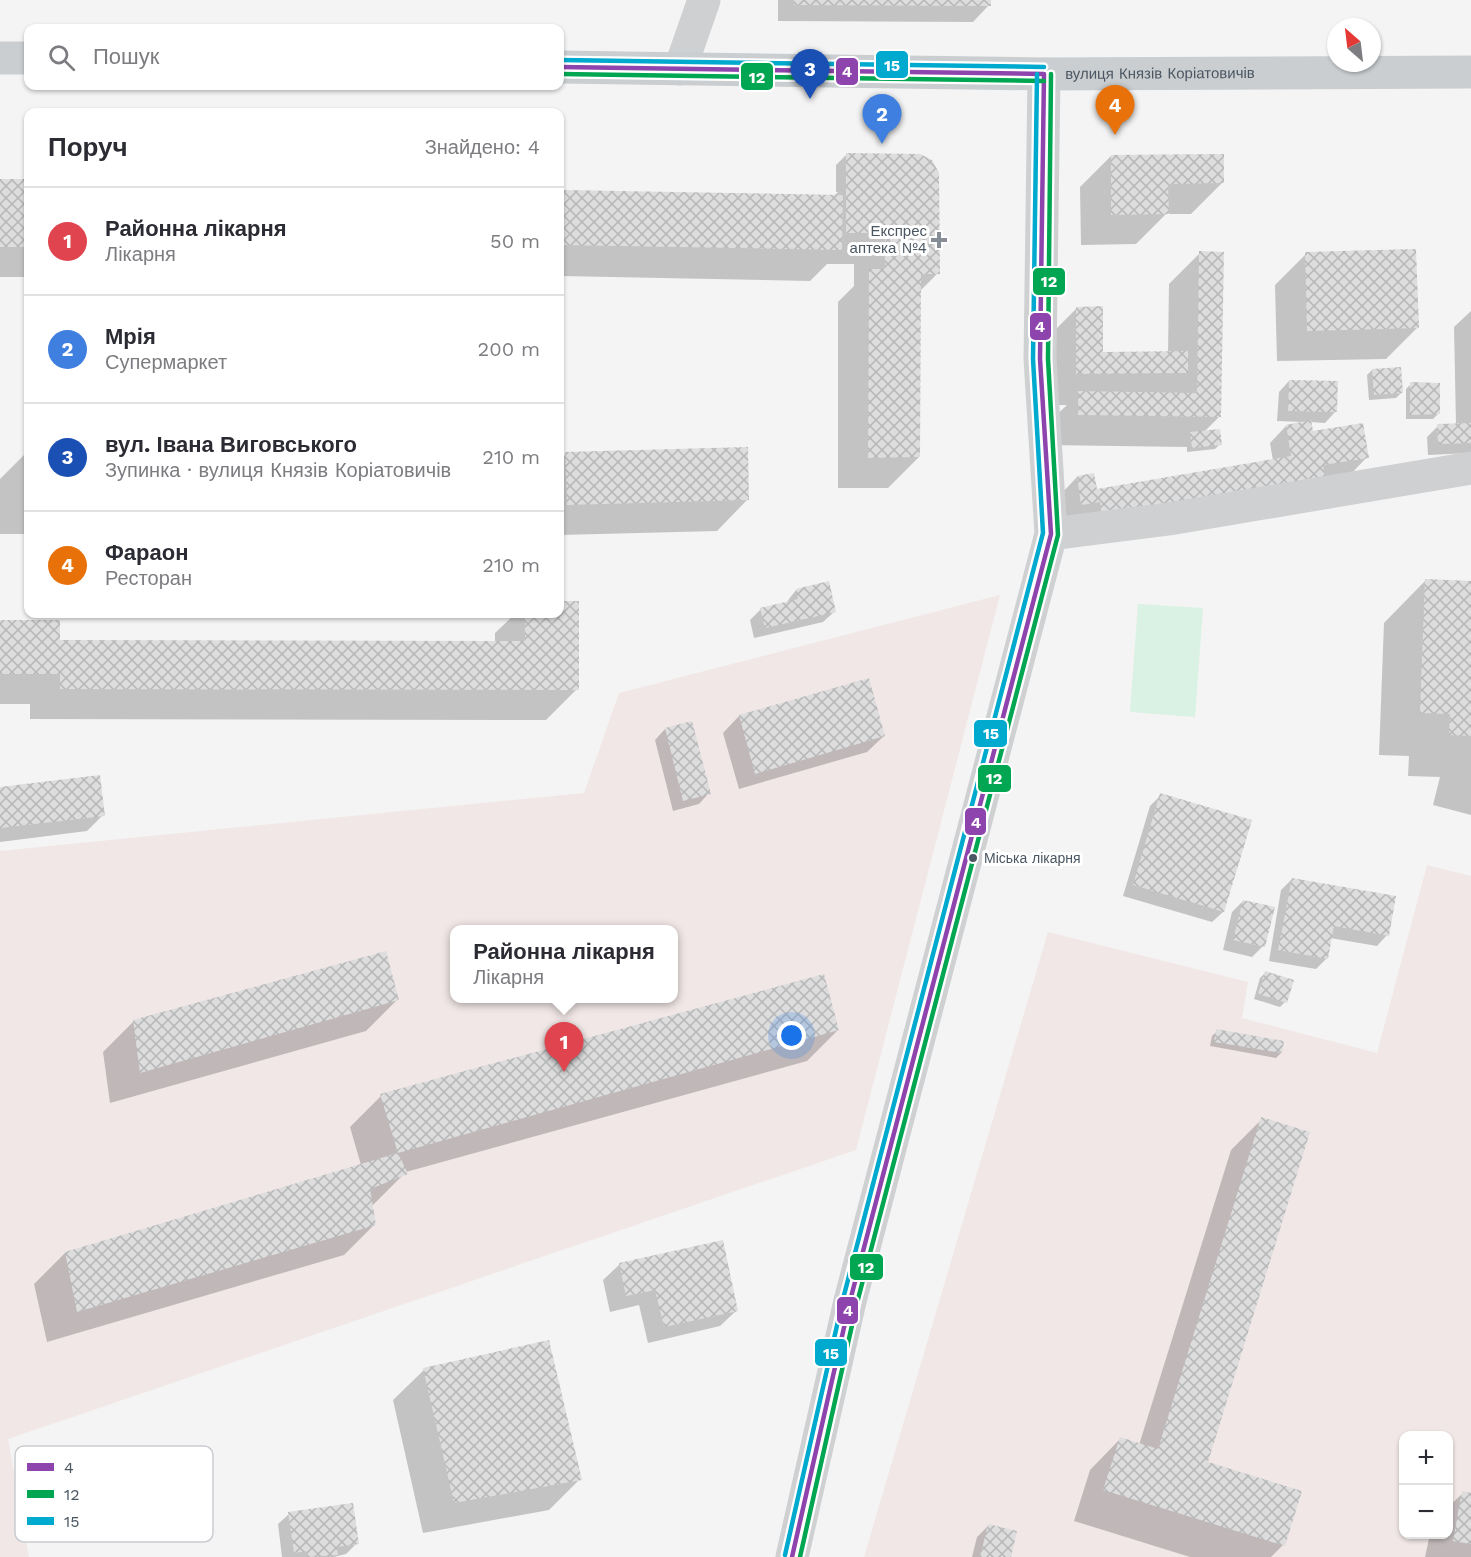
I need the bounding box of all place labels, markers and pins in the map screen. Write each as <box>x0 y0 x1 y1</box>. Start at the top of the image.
pin: 3 <box>790 50 830 99</box>
pin: 4 <box>1096 86 1134 135</box>
pin: 2 <box>862 94 902 144</box>
place label: Експрес аптека №4 <box>850 222 927 257</box>
marker: Експрес аптека №4 <box>932 233 946 247</box>
place label: Міська лікарня <box>984 850 1081 866</box>
marker: Міська лікарня <box>967 852 979 864</box>
pin: 1 <box>544 1022 584 1072</box>

